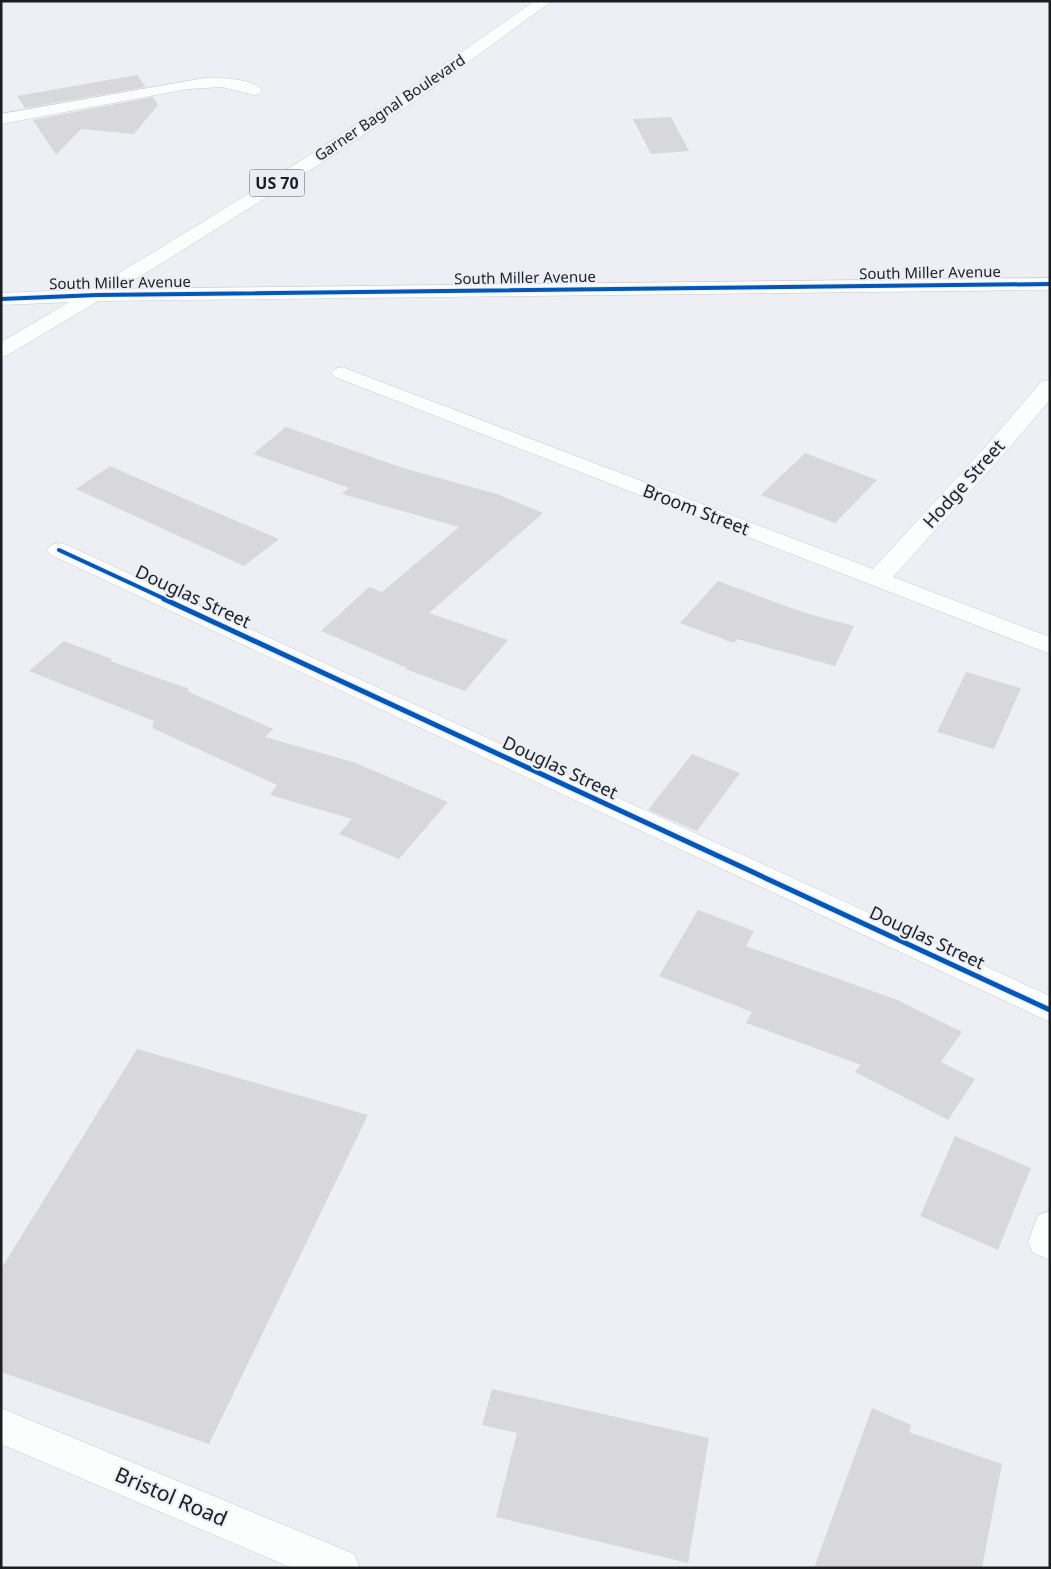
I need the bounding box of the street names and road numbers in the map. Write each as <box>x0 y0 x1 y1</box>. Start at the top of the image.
street label: Garner Bagnal Boulevard <box>310 49 469 165</box>
road number: US 70 <box>250 170 304 197</box>
street label: South Miller Avenue <box>859 261 1001 283</box>
street label: South Miller Avenue <box>454 266 596 288</box>
street label: South Miller Avenue <box>49 271 191 293</box>
street label: Hodge Street <box>917 434 1010 533</box>
street label: Broom Street <box>640 478 754 541</box>
street label: Douglas Street <box>132 559 255 633</box>
street label: Douglas Street <box>499 730 622 804</box>
street label: Douglas Street <box>866 900 989 974</box>
street label: Bristol Road <box>111 1460 232 1532</box>

